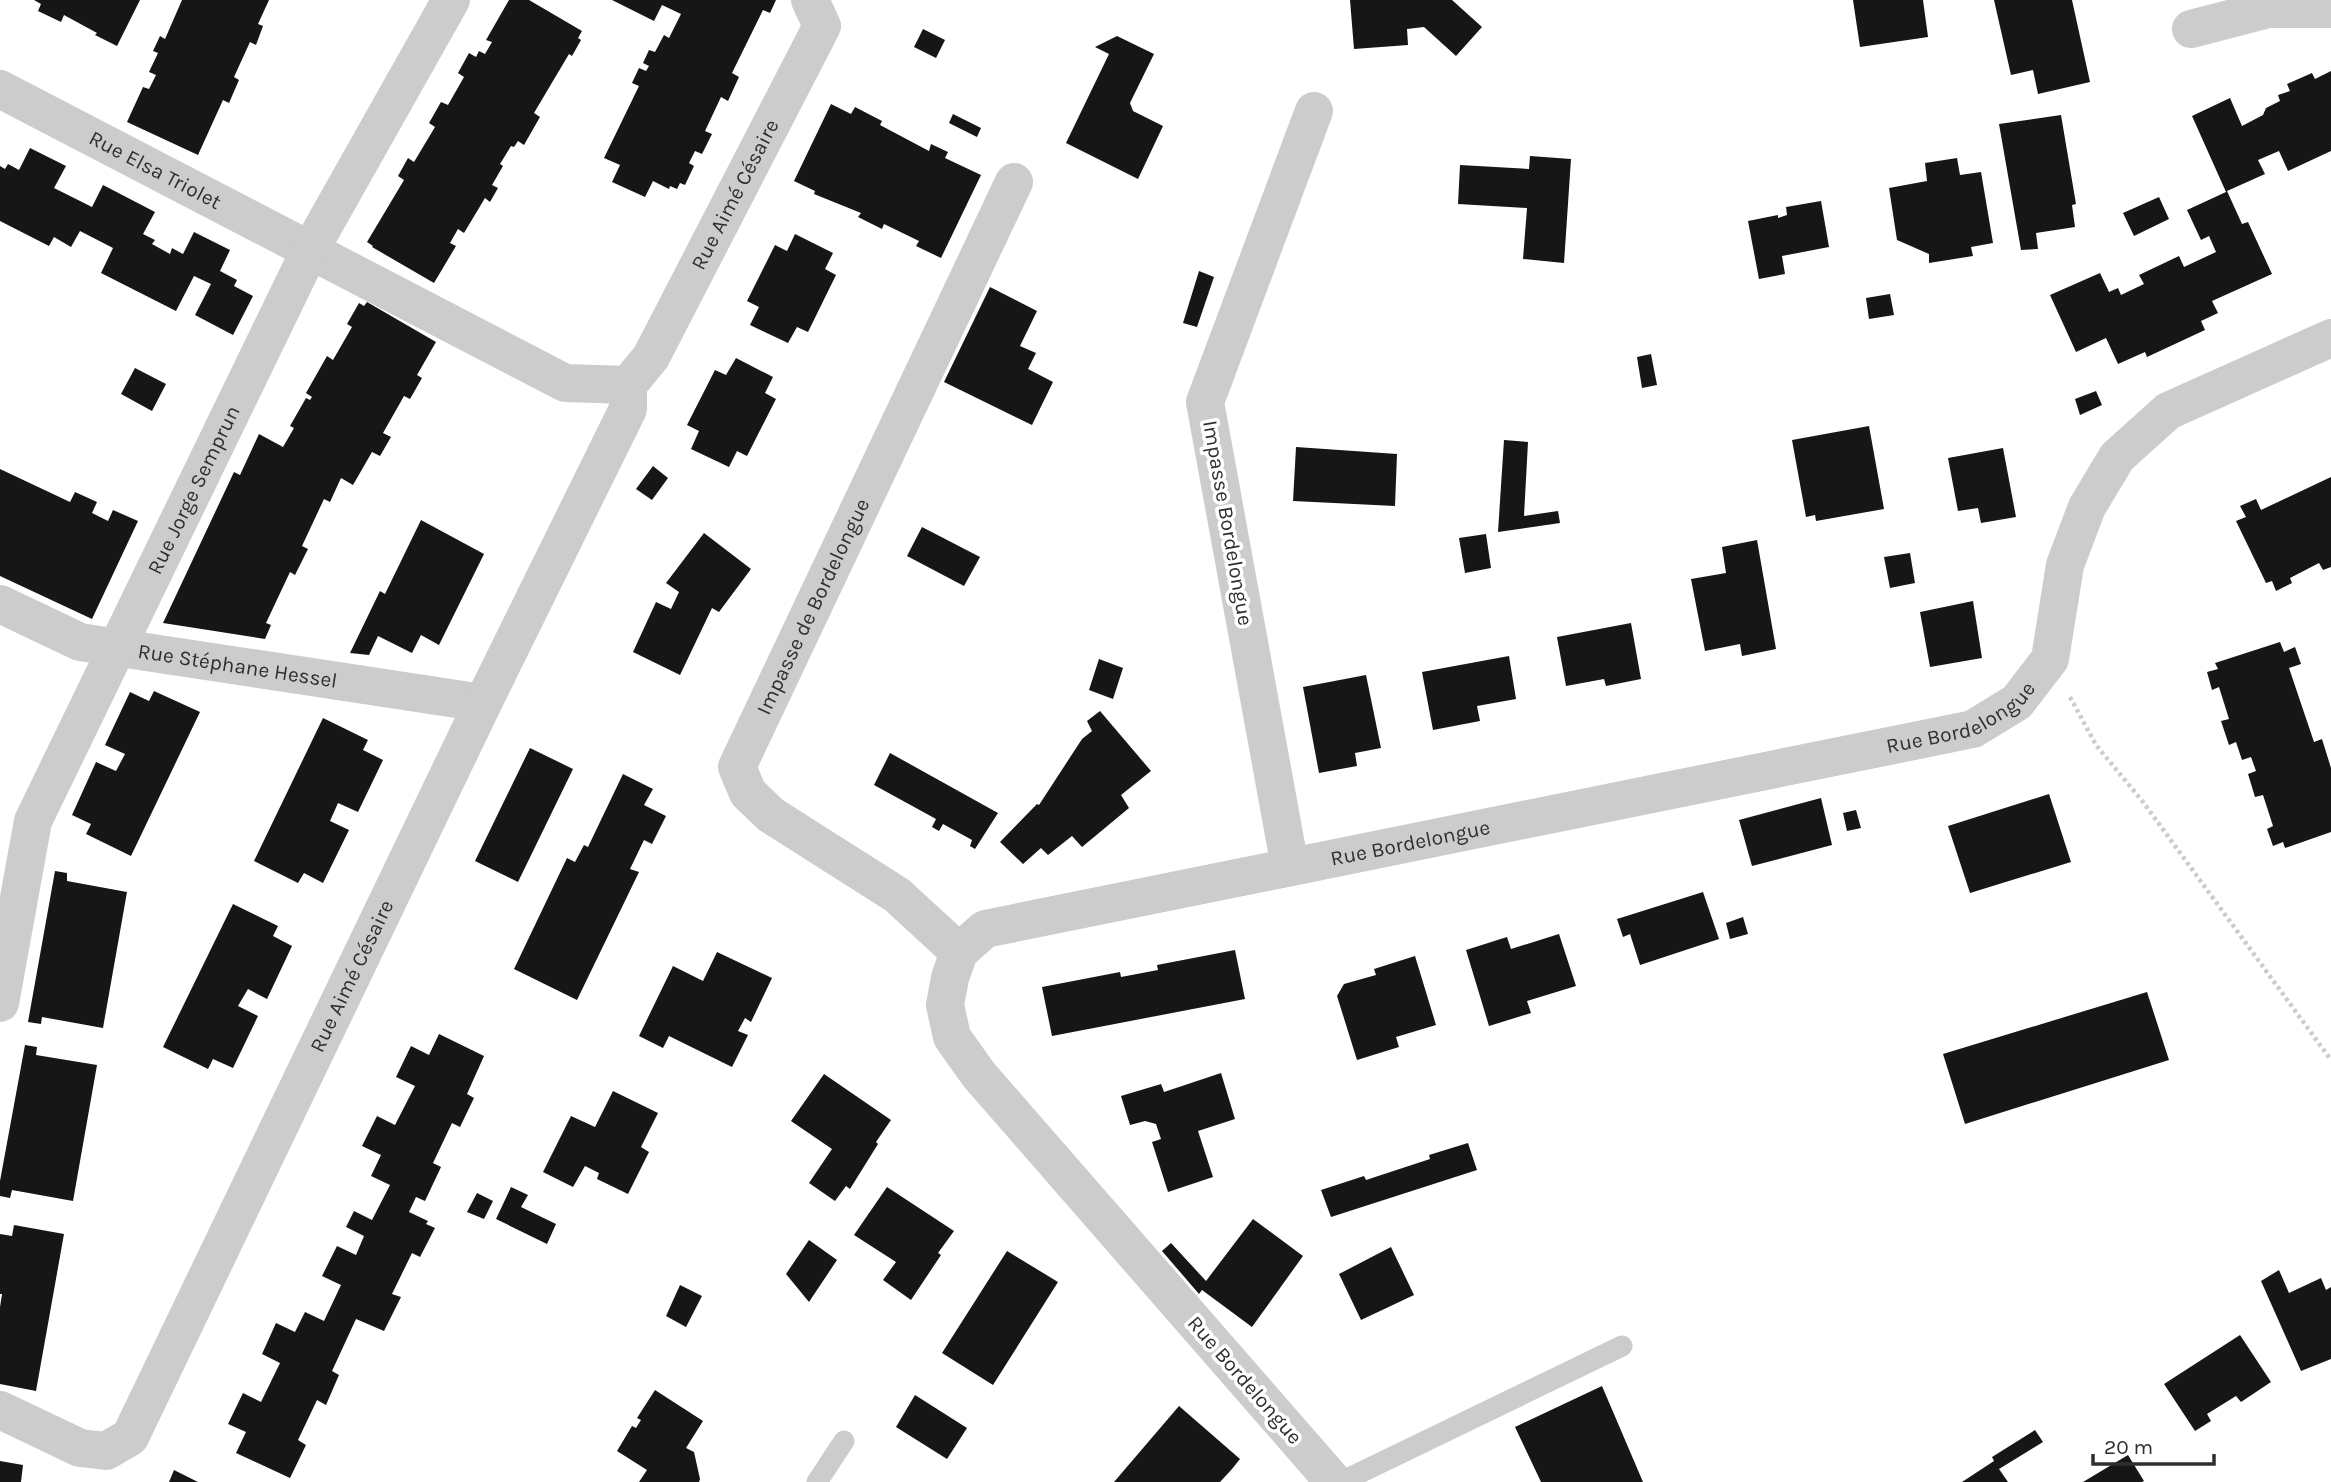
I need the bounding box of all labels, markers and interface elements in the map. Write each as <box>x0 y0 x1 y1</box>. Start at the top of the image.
street label: Rue Aimé Césaire <box>686 115 784 274</box>
street label: Rue Elsa Triolet <box>85 126 225 214</box>
street label: Rue Jorge Semprun <box>143 402 245 578</box>
street label: Impasse Bordelongue <box>1198 419 1258 627</box>
street label: Impasse de Bordelongue <box>752 495 874 719</box>
street label: Rue Stéphane Hessel <box>136 639 339 693</box>
street label: Rue Bordelongue <box>1884 677 2040 758</box>
street label: Rue Bordelongue <box>1328 815 1492 871</box>
street label: Rue Aimé Césaire <box>305 896 398 1056</box>
street label: Rue Bordelongue <box>1183 1311 1307 1449</box>
scale bar <box>2093 1422 2214 1466</box>
text: 20 m <box>2104 1435 2153 1459</box>

